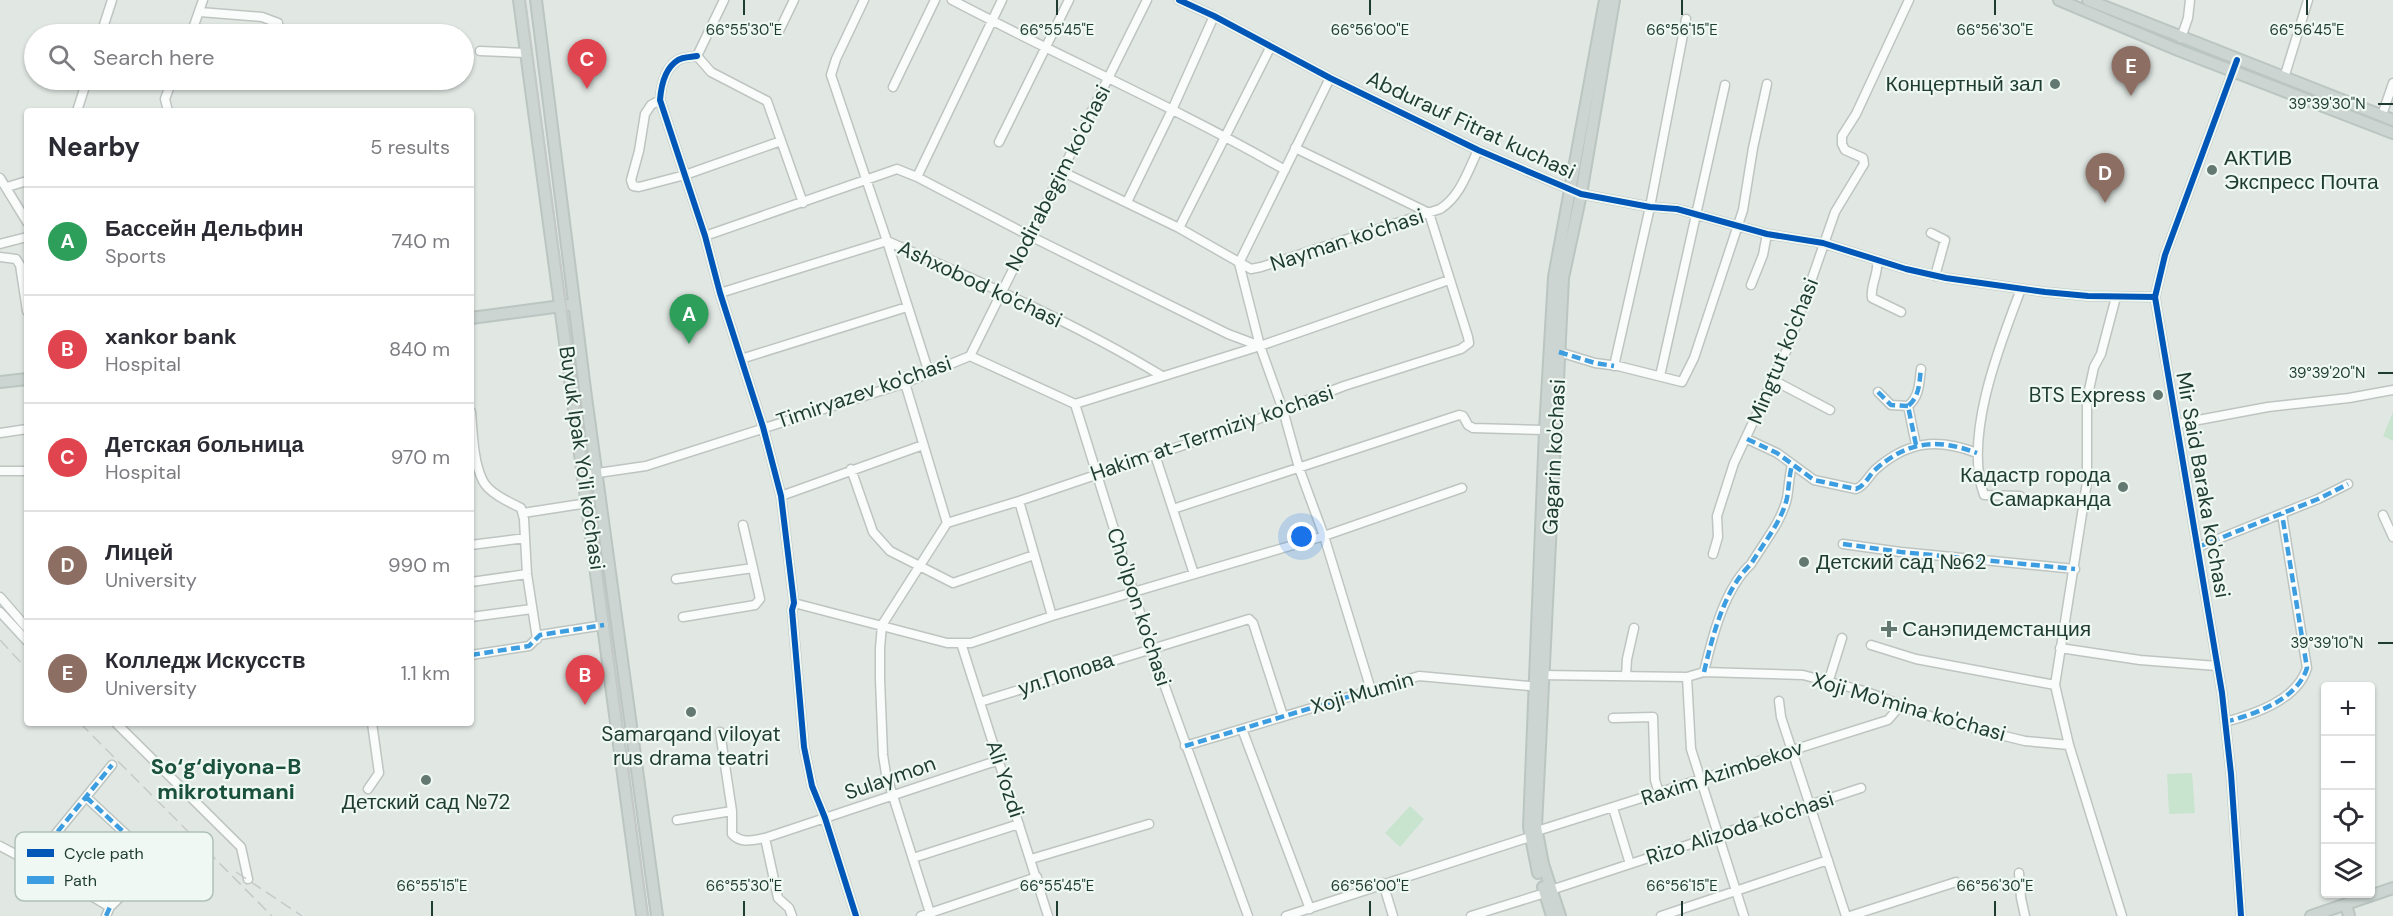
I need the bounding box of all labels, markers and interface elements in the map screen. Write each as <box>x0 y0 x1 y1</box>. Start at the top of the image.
text: 66°55'30"E <box>706 20 782 40</box>
text: 66°55'45"E <box>1020 20 1094 40</box>
text: 66°56'00"E <box>1331 20 1409 40</box>
text: 66°56'15"E <box>1646 20 1718 40</box>
text: 66°56'30"E <box>1957 20 2033 40</box>
text: 66°56'45"E <box>2270 20 2345 40</box>
search box <box>24 24 474 90</box>
pin: C <box>568 40 606 89</box>
icon: search <box>45 41 78 74</box>
text: Search here <box>93 43 214 72</box>
pin: E <box>2112 46 2150 96</box>
street label: Abdurauf Fitrat kuchasi <box>1362 64 1580 186</box>
place label: Концертный зал <box>1886 70 2043 98</box>
marker: Концертный зал <box>2048 77 2062 91</box>
street label: Nodirabegim ko'chasi <box>999 80 1117 276</box>
text: 39°39'30"N <box>2288 94 2366 114</box>
text: Nearby <box>48 130 140 164</box>
text: 5 results <box>370 134 450 160</box>
place label: АКТИВ Экспресс Почта <box>2224 144 2379 196</box>
pin: D <box>2086 154 2124 203</box>
marker: АКТИВ Экспресс Почта <box>2205 163 2219 177</box>
street label: Nayman ko'chasi <box>1267 202 1427 278</box>
text: Бассейн Дельфин <box>105 214 303 243</box>
text: A <box>60 228 75 254</box>
text: 740 m <box>392 228 450 254</box>
street label: Ashxobod ko'chasi <box>893 234 1067 334</box>
text: Sports <box>105 243 166 269</box>
street label: Mingtut ko'chasi <box>1741 274 1825 428</box>
pin: A <box>670 294 708 344</box>
text: xankor bank <box>105 322 237 351</box>
text: B <box>61 336 74 362</box>
text: 840 m <box>389 336 450 362</box>
street label: Buyuk Ipak Yo'li ko'chasi <box>552 344 612 572</box>
street label: Timiryazev ko'chasi <box>773 349 955 435</box>
text: Hospital <box>105 351 181 377</box>
text: 39°39'20"N <box>2289 363 2365 383</box>
street label: Mir Said Baraka ko'chasi <box>2169 370 2237 600</box>
street label: Hakim at-Termiziy ko'chasi <box>1087 378 1337 488</box>
street label: Gagarin ko'chasi <box>1536 378 1572 536</box>
place label: BTS Express <box>2029 381 2146 409</box>
marker: BTS Express <box>2151 388 2165 402</box>
text: Детская больница <box>105 430 304 459</box>
text: C <box>60 444 75 470</box>
text: 970 m <box>391 444 450 470</box>
text: Hospital <box>105 459 181 485</box>
place label: Кадастр города Самарканда <box>1960 461 2111 513</box>
marker: Кадастр города Самарканда <box>2116 480 2130 494</box>
your location <box>1287 522 1316 551</box>
street label: Cho'lpon ko'chasi <box>1100 524 1178 690</box>
text: Лицей <box>105 538 173 567</box>
place label: Детский сад №62 <box>1816 548 1987 576</box>
text: D <box>60 552 75 578</box>
text: 990 m <box>388 552 450 578</box>
marker: Детский сад №62 <box>1797 555 1811 569</box>
text: University <box>105 567 197 593</box>
place label: Санэпидемстанция <box>1902 615 2091 643</box>
marker: Санэпидемстанция <box>1880 620 1898 638</box>
text: 39°39'10"N <box>2291 633 2363 653</box>
street label: ул.Попова <box>1015 645 1118 703</box>
text: Колледж Искусств <box>105 646 305 675</box>
pin: B <box>566 656 604 705</box>
text: E <box>62 660 73 686</box>
text: 1.1 km <box>401 660 450 686</box>
street label: Xoji Mumin <box>1307 665 1417 721</box>
street label: Xoji Mo'mina ko'chasi <box>1809 666 2009 748</box>
text: University <box>105 675 197 701</box>
map controls <box>2321 682 2375 898</box>
button: + <box>2321 682 2375 736</box>
marker: Samarqand viloyat rus drama teatri <box>684 705 698 719</box>
place label: Samarqand viloyat rus drama teatri <box>601 720 781 772</box>
street label: Raxim Azimbekov <box>1638 734 1806 812</box>
button: − <box>2321 736 2375 790</box>
street label: Ali Yozdi <box>979 737 1031 821</box>
street label: Sulaymon <box>841 749 939 807</box>
district label: So‘g‘diyona-B mikrotumani <box>151 752 301 806</box>
marker: Детский сад №72 <box>419 773 433 787</box>
street label: Rizo Alizoda ko'chasi <box>1642 784 1838 872</box>
place label: Детский сад №72 <box>342 788 510 816</box>
button: locate <box>2321 790 2375 844</box>
legend <box>15 832 213 901</box>
text: Cycle path <box>64 843 144 864</box>
button: layers <box>2321 844 2375 898</box>
text: Path <box>64 870 97 891</box>
text: 66°55'15"E <box>397 876 467 896</box>
text: 66°55'30"E <box>706 876 782 896</box>
text: 66°55'45"E <box>1020 876 1094 896</box>
text: 66°56'00"E <box>1331 876 1409 896</box>
text: 66°56'15"E <box>1646 876 1718 896</box>
text: 66°56'30"E <box>1957 876 2033 896</box>

